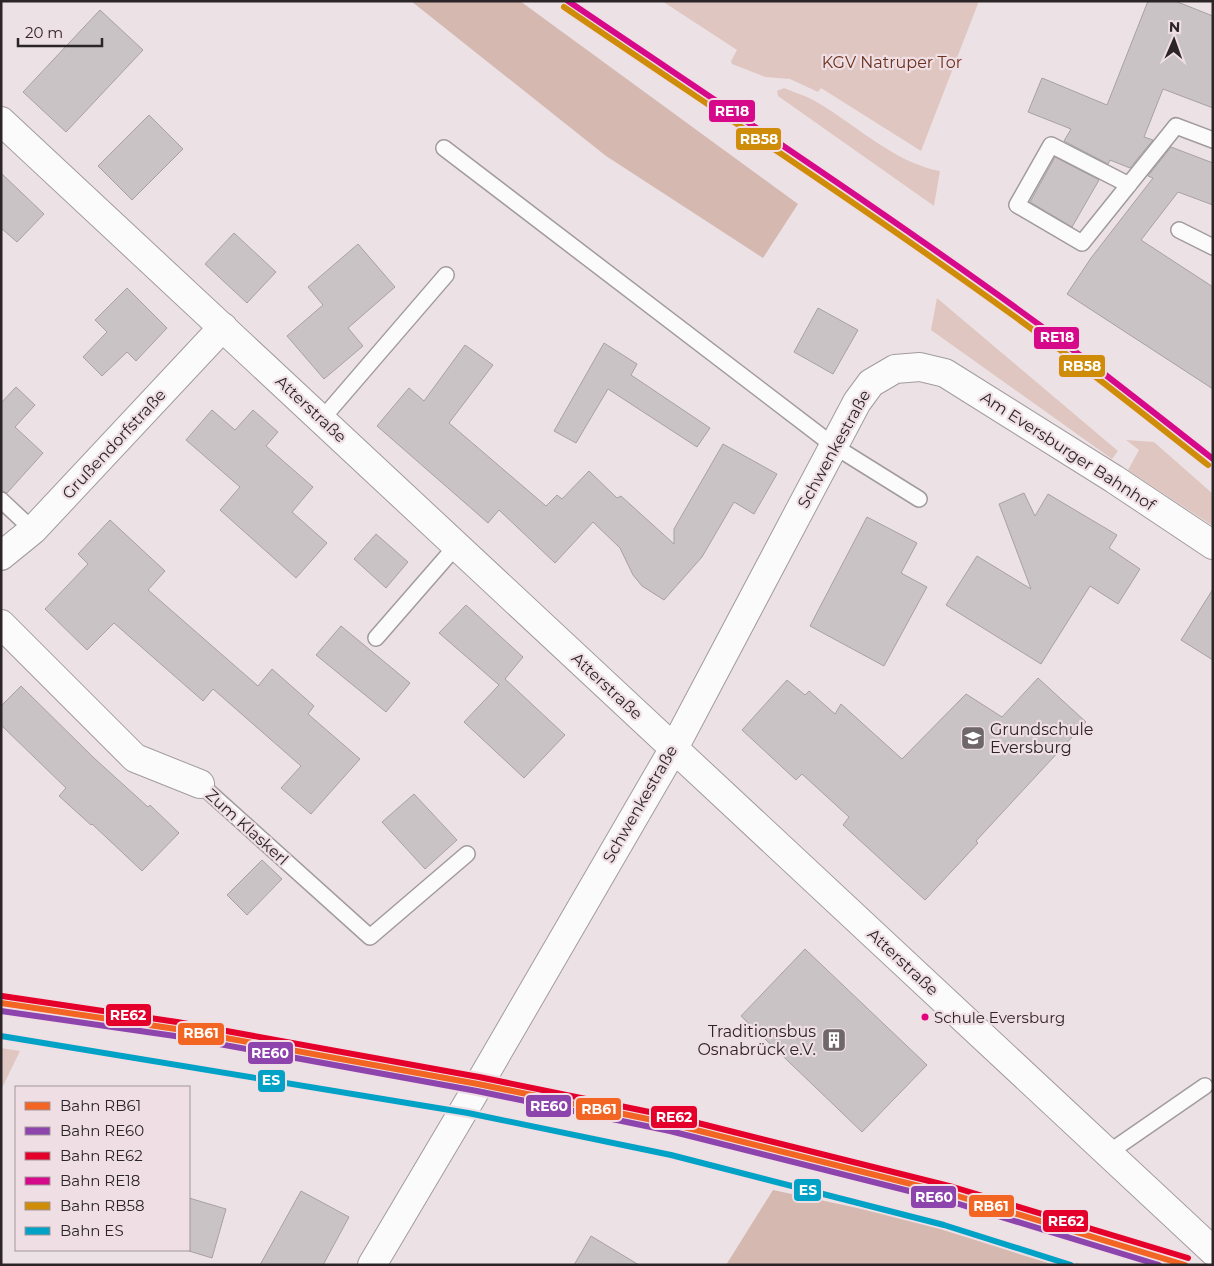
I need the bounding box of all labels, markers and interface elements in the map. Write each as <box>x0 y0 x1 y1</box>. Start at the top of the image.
scale bar <box>18 15 101 47</box>
north arrow <box>1149 15 1199 65</box>
text: N <box>1168 18 1180 36</box>
text: 20 m <box>25 23 63 42</box>
park label: KGV Natruper Tor <box>822 53 962 72</box>
line badge: RE18 <box>708 99 756 123</box>
text: RE18 <box>715 102 749 120</box>
line badge: RB58 <box>735 127 782 151</box>
text: RB58 <box>740 130 778 148</box>
line badge: RE18 <box>1033 326 1080 350</box>
text: RE18 <box>1040 328 1074 346</box>
line badge: RB58 <box>1058 354 1106 378</box>
text: RB58 <box>1063 357 1101 375</box>
street label: Atterstraße <box>272 371 350 447</box>
street label: Grußendorfstraße <box>58 385 170 503</box>
street label: Schwenkestraße <box>794 386 874 512</box>
street label: Am Eversburger Bahnhof <box>977 388 1159 515</box>
street label: Atterstraße <box>568 648 646 724</box>
place label: Grundschule Eversburg <box>990 720 1093 757</box>
school or university icon: Grundschule Eversburg <box>960 725 986 751</box>
street label: Schwenkestraße <box>599 742 681 866</box>
street label: Zum Klaskerl <box>202 785 292 869</box>
street label: Atterstraße <box>864 924 942 1000</box>
line badge: RE62 <box>105 1003 152 1027</box>
text: RE62 <box>110 1006 146 1024</box>
place label: Schule Eversburg <box>934 1008 1065 1027</box>
marker: Schule Eversburg <box>920 1012 930 1022</box>
line badge: RB61 <box>177 1022 225 1046</box>
place label: Traditionsbus Osnabrück e.V. <box>697 1022 816 1059</box>
text: RB61 <box>183 1024 219 1042</box>
building icon: Traditionsbus Osnabrück e.V. <box>821 1027 847 1053</box>
line badge: RE60 <box>247 1041 294 1065</box>
text: RE60 <box>251 1044 289 1062</box>
line badge: ES <box>257 1069 286 1093</box>
text: ES <box>262 1071 280 1089</box>
legend <box>15 1086 190 1251</box>
line badge: RE60 <box>525 1094 572 1118</box>
text: Bahn RB61 <box>60 1096 141 1115</box>
text: RE60 <box>530 1097 568 1115</box>
line badge: RB61 <box>575 1097 622 1121</box>
text: RB61 <box>581 1100 617 1118</box>
line badge: RE62 <box>650 1105 698 1129</box>
text: RE62 <box>656 1108 692 1126</box>
text: Bahn RE60 <box>60 1121 144 1140</box>
text: Bahn RE62 <box>60 1146 143 1165</box>
text: Bahn RE18 <box>60 1171 140 1190</box>
line badge: ES <box>793 1178 822 1202</box>
text: ES <box>799 1181 817 1199</box>
line badge: RE60 <box>910 1185 957 1209</box>
text: RE60 <box>915 1188 953 1206</box>
line badge: RB61 <box>968 1194 1015 1218</box>
text: Bahn RB58 <box>60 1196 145 1215</box>
text: RB61 <box>973 1197 1009 1215</box>
line badge: RE62 <box>1042 1209 1089 1233</box>
text: RE62 <box>1048 1212 1084 1230</box>
text: Bahn ES <box>60 1221 124 1240</box>

